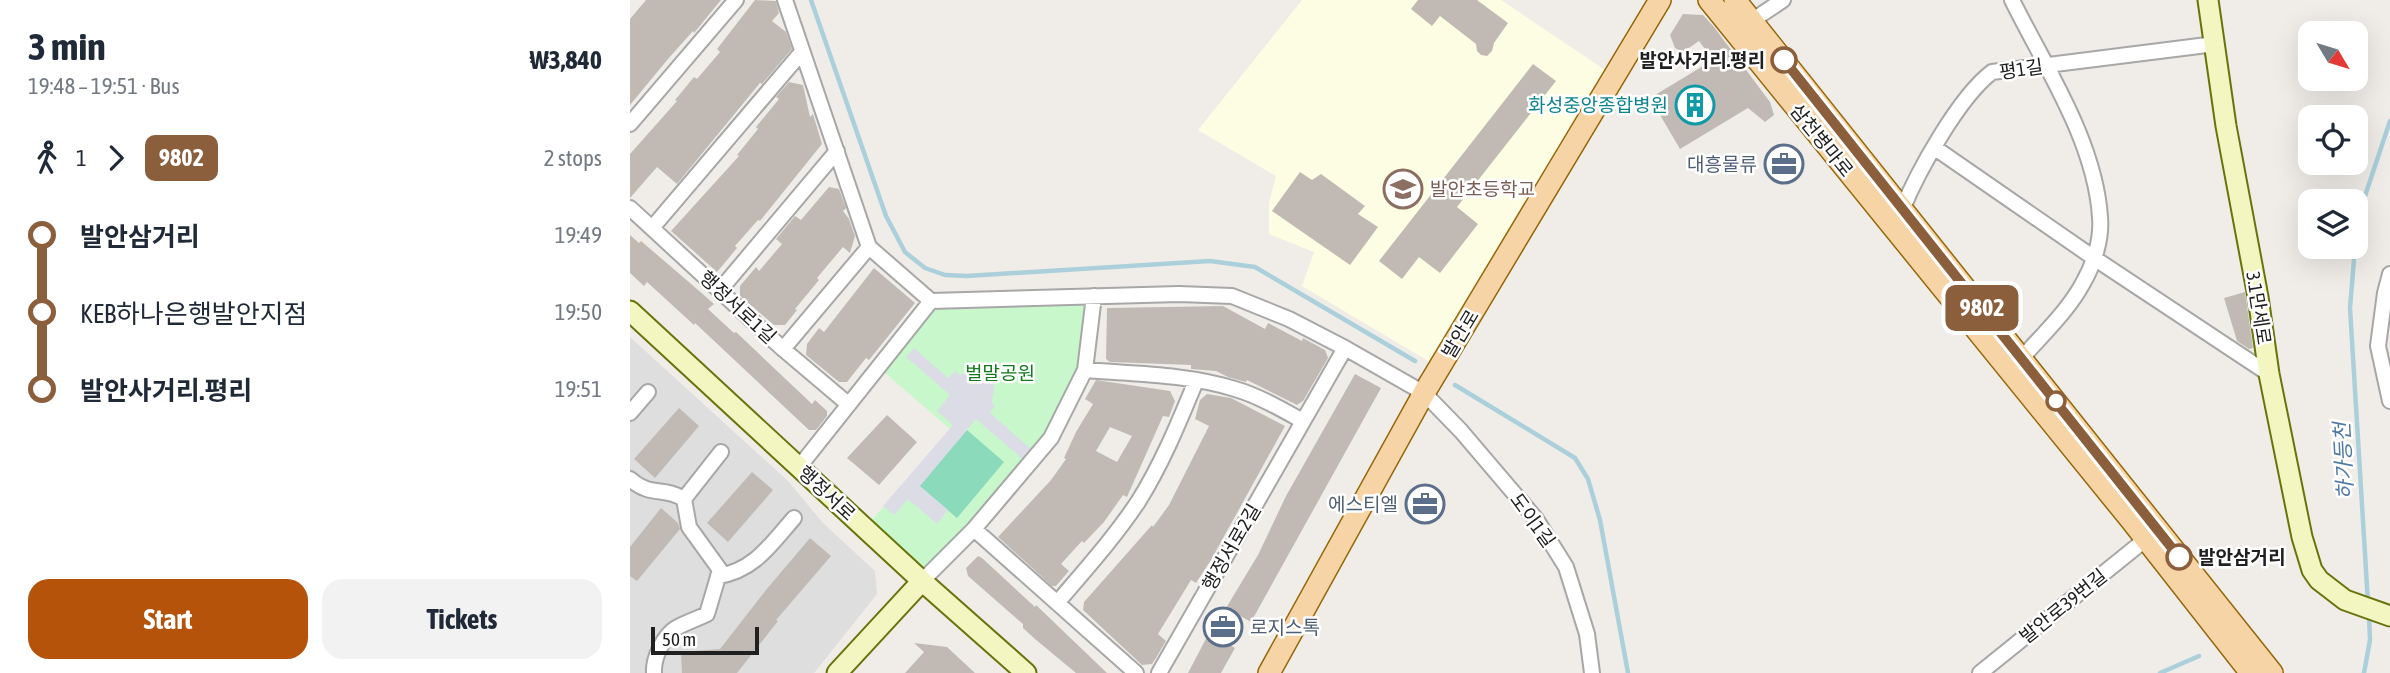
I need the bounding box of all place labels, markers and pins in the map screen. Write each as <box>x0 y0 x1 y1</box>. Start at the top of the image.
marker: 발안사거리.평리 <box>1771 47 1797 73</box>
place label: 발안사거리.평리 <box>1639 49 1765 71</box>
building icon: 화성중앙종합병원 <box>1674 84 1716 126</box>
place label: 화성중앙종합병원 <box>1528 94 1668 116</box>
office icon: 대흥물류 <box>1763 143 1805 185</box>
place label: 대흥물류 <box>1687 153 1757 175</box>
school or university icon: 발안초등학교 <box>1382 168 1424 210</box>
place label: 발안초등학교 <box>1430 178 1535 200</box>
unlabelled marker <box>2046 391 2066 411</box>
office icon: 에스티엘 <box>1404 483 1446 525</box>
place label: 에스티엘 <box>1328 493 1398 515</box>
marker: 발안삼거리 <box>2166 544 2192 570</box>
place label: 발안삼거리 <box>2198 546 2285 568</box>
office icon: 로지스톡 <box>1202 606 1244 648</box>
place label: 로지스톡 <box>1250 616 1320 638</box>

